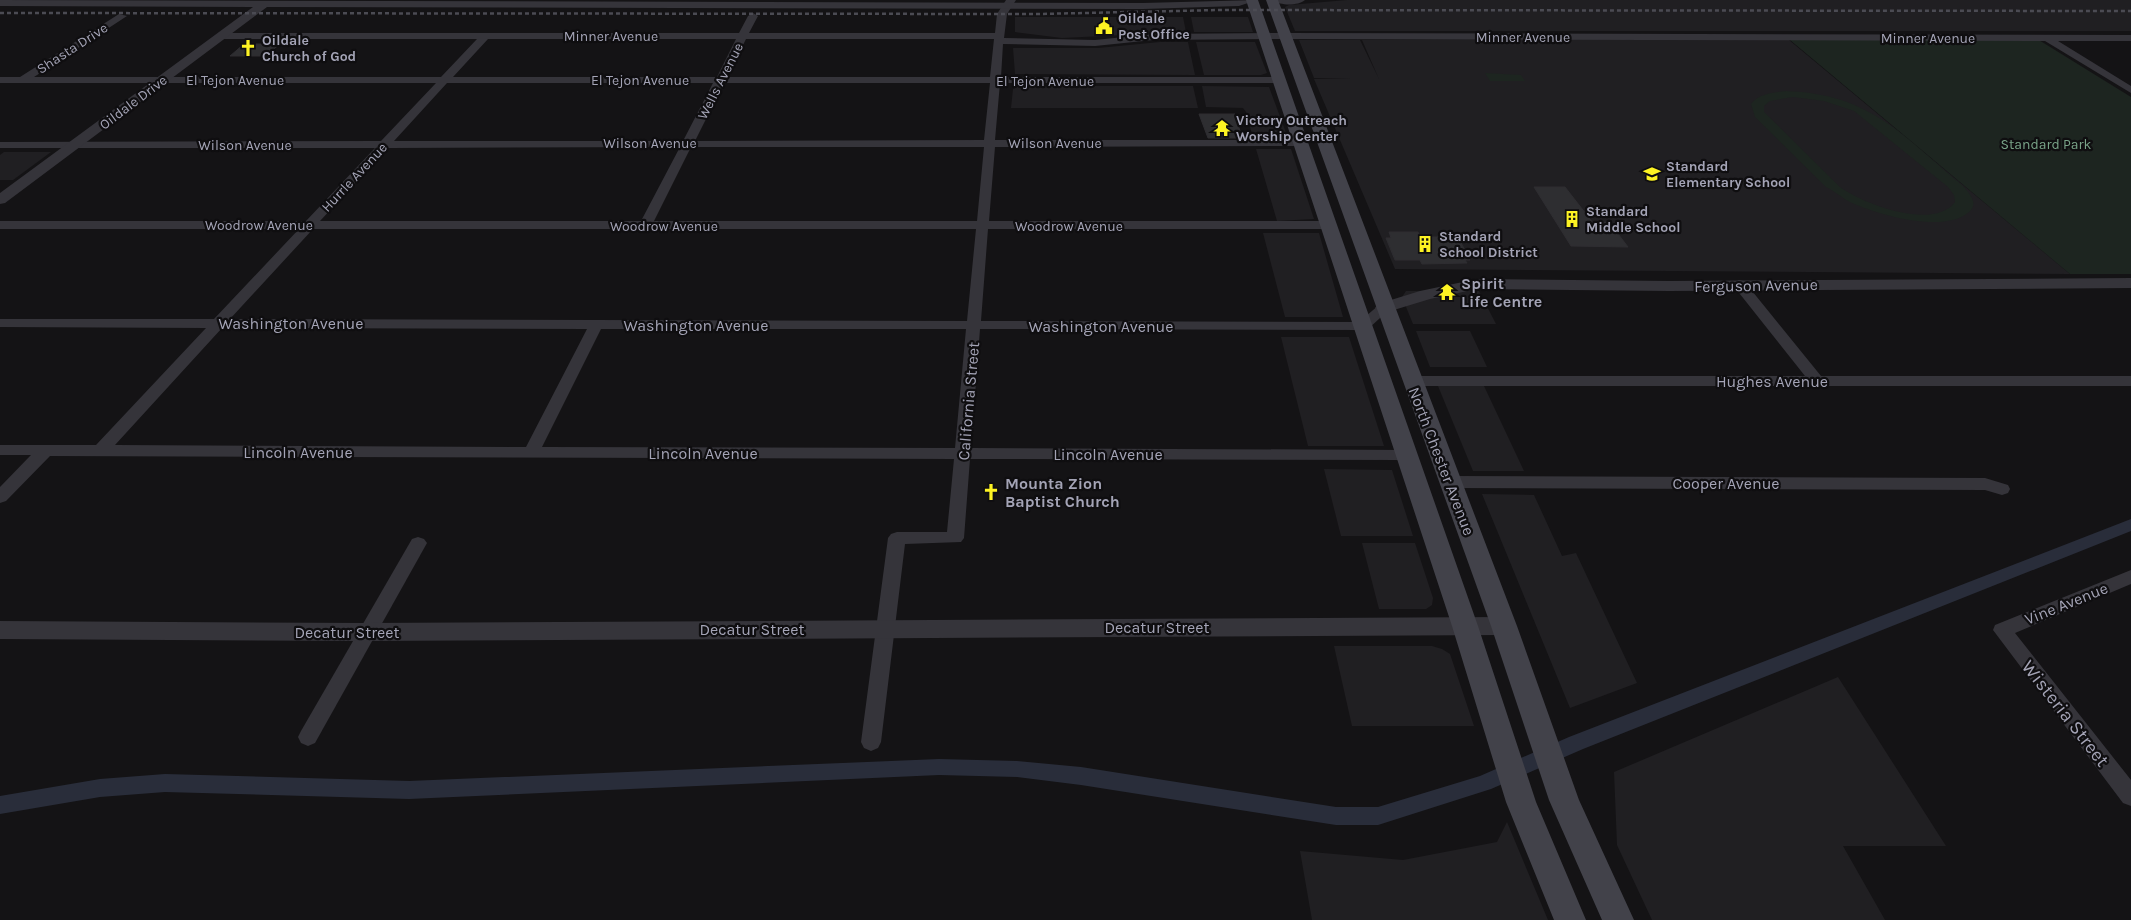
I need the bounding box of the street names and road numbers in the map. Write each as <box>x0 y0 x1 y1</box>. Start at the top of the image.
street label: Shasta Drive <box>34 19 111 78</box>
street label: Minner Avenue <box>564 28 658 45</box>
street label: Minner Avenue <box>1476 29 1570 46</box>
street label: Minner Avenue <box>1881 30 1975 47</box>
street label: Wells Avenue <box>694 40 747 122</box>
street label: Oildale Drive <box>96 71 170 133</box>
street label: El Tejon Avenue <box>186 72 284 89</box>
street label: El Tejon Avenue <box>591 72 689 89</box>
street label: El Tejon Avenue <box>996 73 1094 90</box>
street label: Wilson Avenue <box>603 135 697 152</box>
street label: Wilson Avenue <box>1008 135 1102 152</box>
street label: Wilson Avenue <box>198 137 292 154</box>
street label: Hurrle Avenue <box>318 139 391 215</box>
street label: Woodrow Avenue <box>205 217 313 234</box>
street label: Woodrow Avenue <box>610 218 718 235</box>
street label: Woodrow Avenue <box>1015 218 1123 235</box>
street label: Ferguson Avenue <box>1694 275 1818 296</box>
street label: Washington Avenue <box>219 314 364 333</box>
street label: Washington Avenue <box>624 316 769 335</box>
street label: Washington Avenue <box>1029 317 1174 336</box>
street label: California Street <box>954 341 983 461</box>
street label: Hughes Avenue <box>1716 372 1828 391</box>
street label: North Chester Avenue <box>1404 384 1479 538</box>
street label: Lincoln Avenue <box>243 443 353 462</box>
street label: Lincoln Avenue <box>648 444 758 463</box>
street label: Lincoln Avenue <box>1053 445 1163 464</box>
street label: Cooper Avenue <box>1672 474 1780 493</box>
street label: Vine Avenue <box>2022 578 2111 629</box>
street label: Decatur Street <box>1104 618 1210 637</box>
street label: Decatur Street <box>699 620 805 639</box>
street label: Decatur Street <box>294 623 400 642</box>
street label: Wisteria Street <box>2017 656 2114 771</box>

